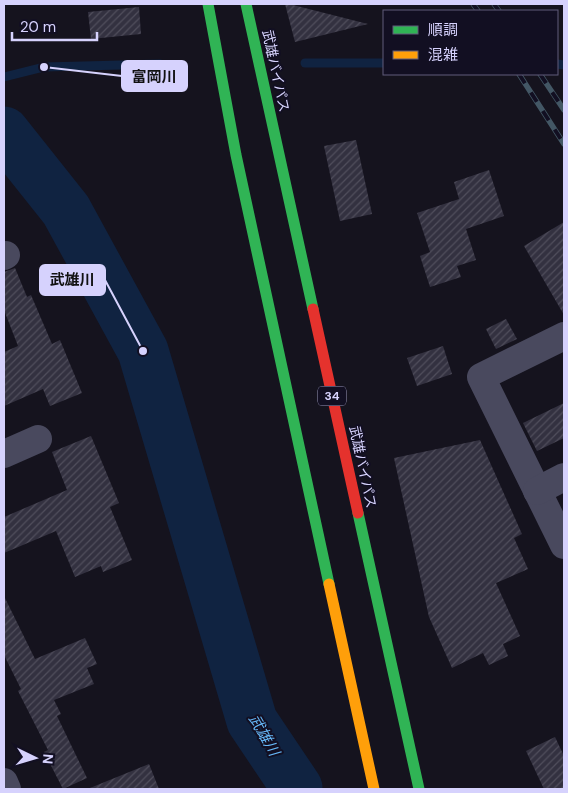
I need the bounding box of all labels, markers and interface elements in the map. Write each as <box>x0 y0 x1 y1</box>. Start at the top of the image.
scale bar <box>12 10 98 42</box>
legend <box>383 10 558 75</box>
text: 20 m <box>20 17 56 37</box>
text: 順調 <box>428 20 458 40</box>
street label: 武雄バイパス <box>258 28 294 114</box>
text: 混雑 <box>428 45 458 65</box>
callout: 富岡川 <box>122 61 187 91</box>
text: 富岡川 <box>131 67 177 87</box>
callout: 武雄川 <box>40 265 105 295</box>
text: 武雄川 <box>49 270 95 290</box>
road number: 34 <box>318 386 346 406</box>
street label: 武雄バイパス <box>345 424 381 510</box>
water label: 武雄川 <box>244 711 285 761</box>
north arrow <box>10 733 60 783</box>
text: N <box>39 753 57 765</box>

